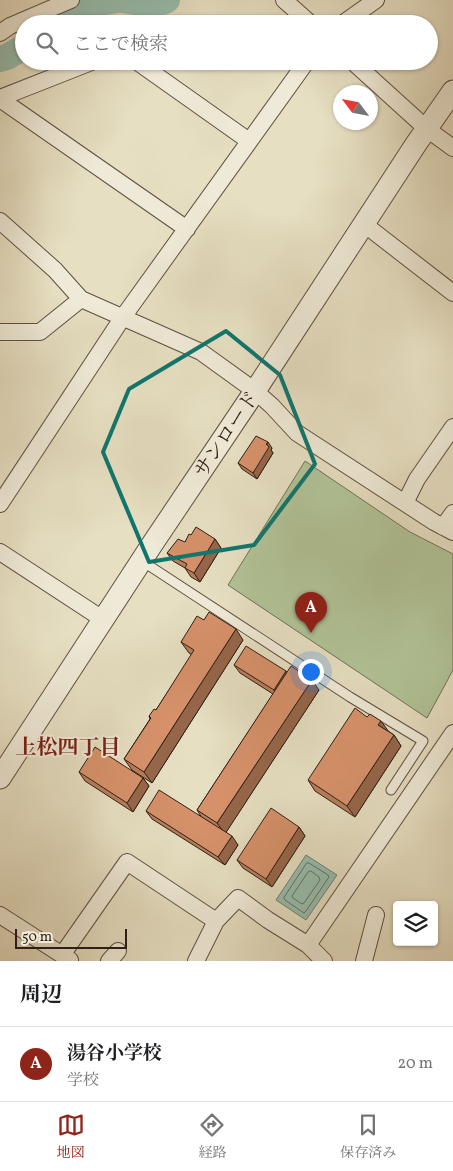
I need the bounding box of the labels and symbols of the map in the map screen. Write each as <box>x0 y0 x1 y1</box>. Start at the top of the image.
north arrow <box>333 85 378 130</box>
street label: サンロード <box>188 386 267 484</box>
pin: A <box>295 592 327 633</box>
your location <box>298 659 324 685</box>
district label: 上松四丁目 <box>16 734 121 763</box>
scale bar <box>15 926 128 949</box>

